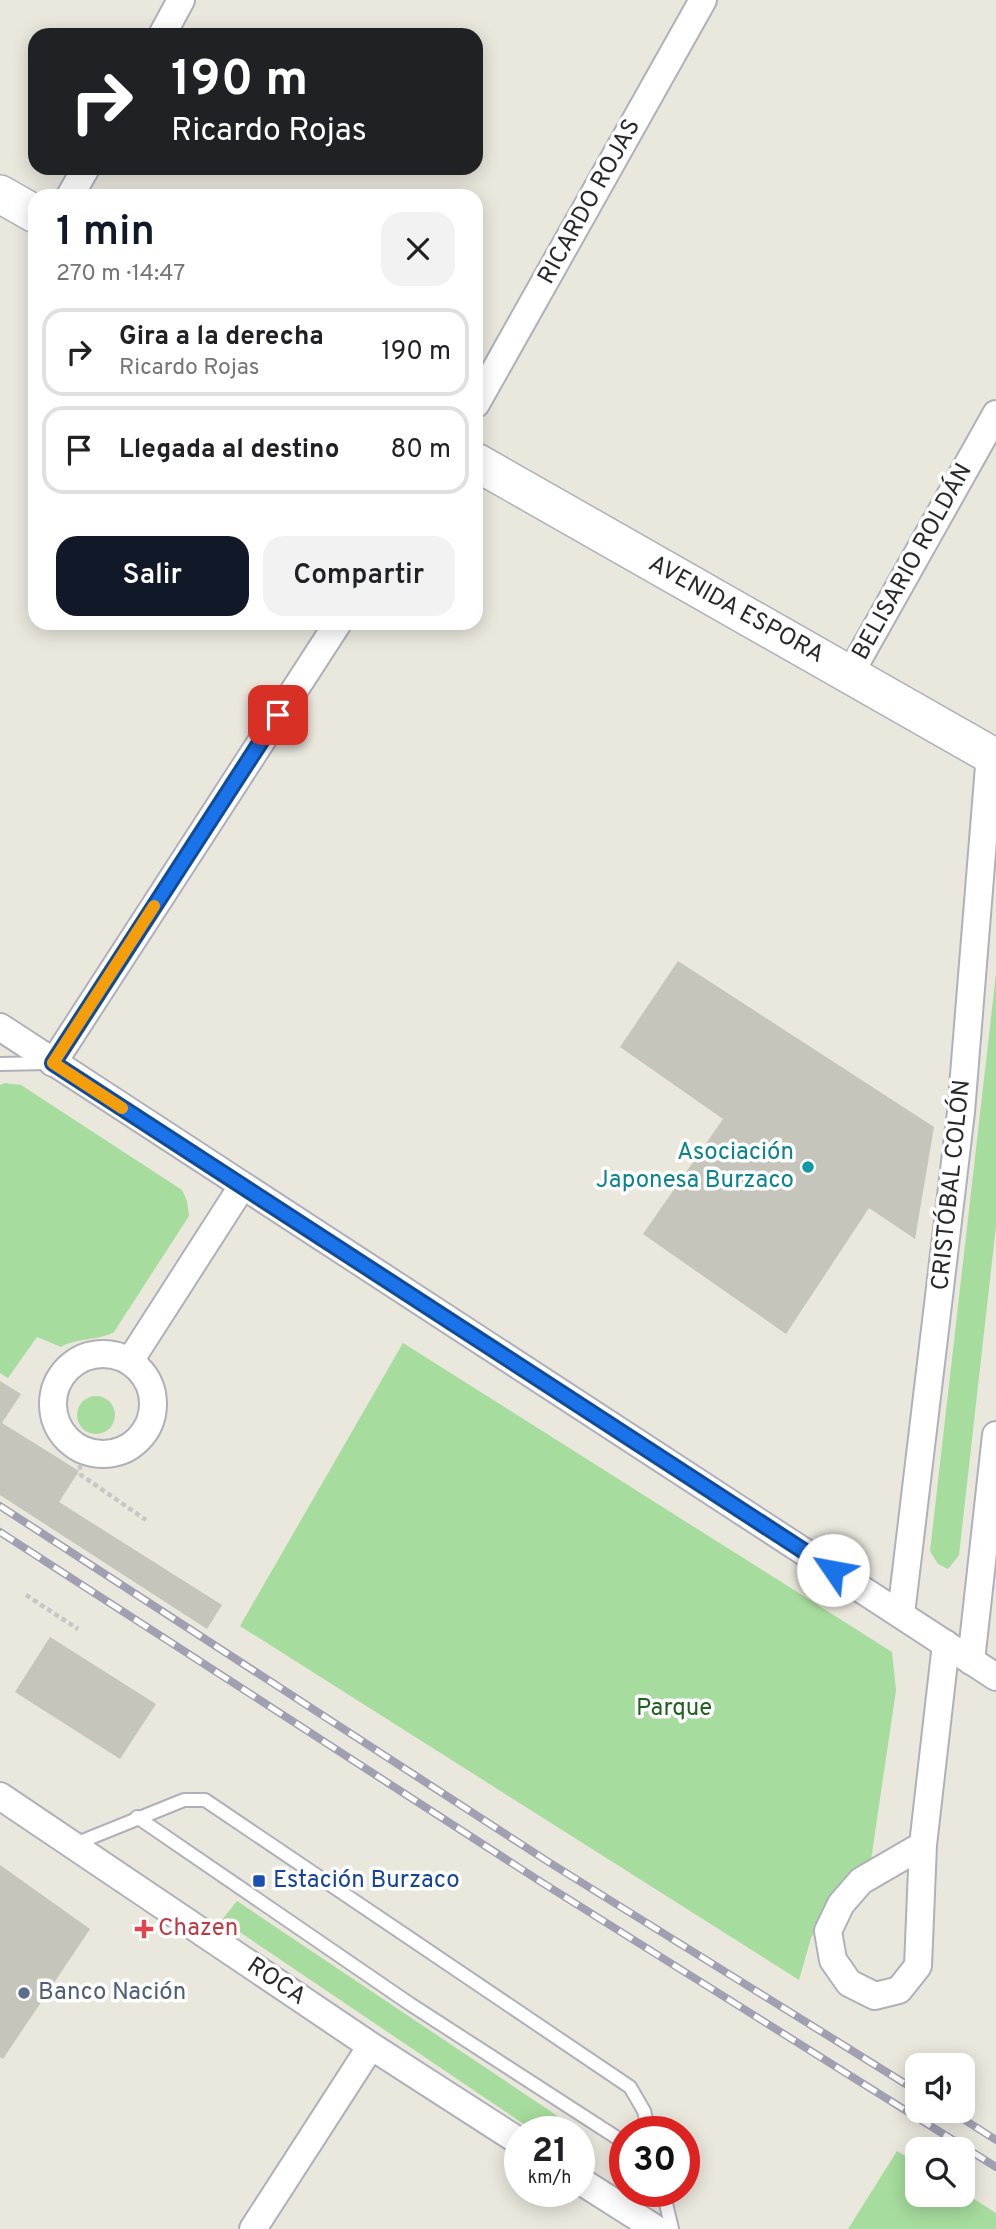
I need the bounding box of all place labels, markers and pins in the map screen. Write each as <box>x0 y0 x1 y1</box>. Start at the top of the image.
pin <box>248 685 308 745</box>
place label: Asociación Japonesa Burzaco <box>596 1138 794 1196</box>
marker: Asociación Japonesa Burzaco <box>800 1159 816 1175</box>
place label: Estación Burzaco <box>273 1866 460 1896</box>
marker: Estación Burzaco <box>251 1873 267 1889</box>
place label: Chazen <box>158 1914 238 1944</box>
marker: Chazen <box>136 1921 152 1937</box>
place label: Banco Nación <box>38 1978 186 2008</box>
marker: Banco Nación <box>16 1985 32 2001</box>

